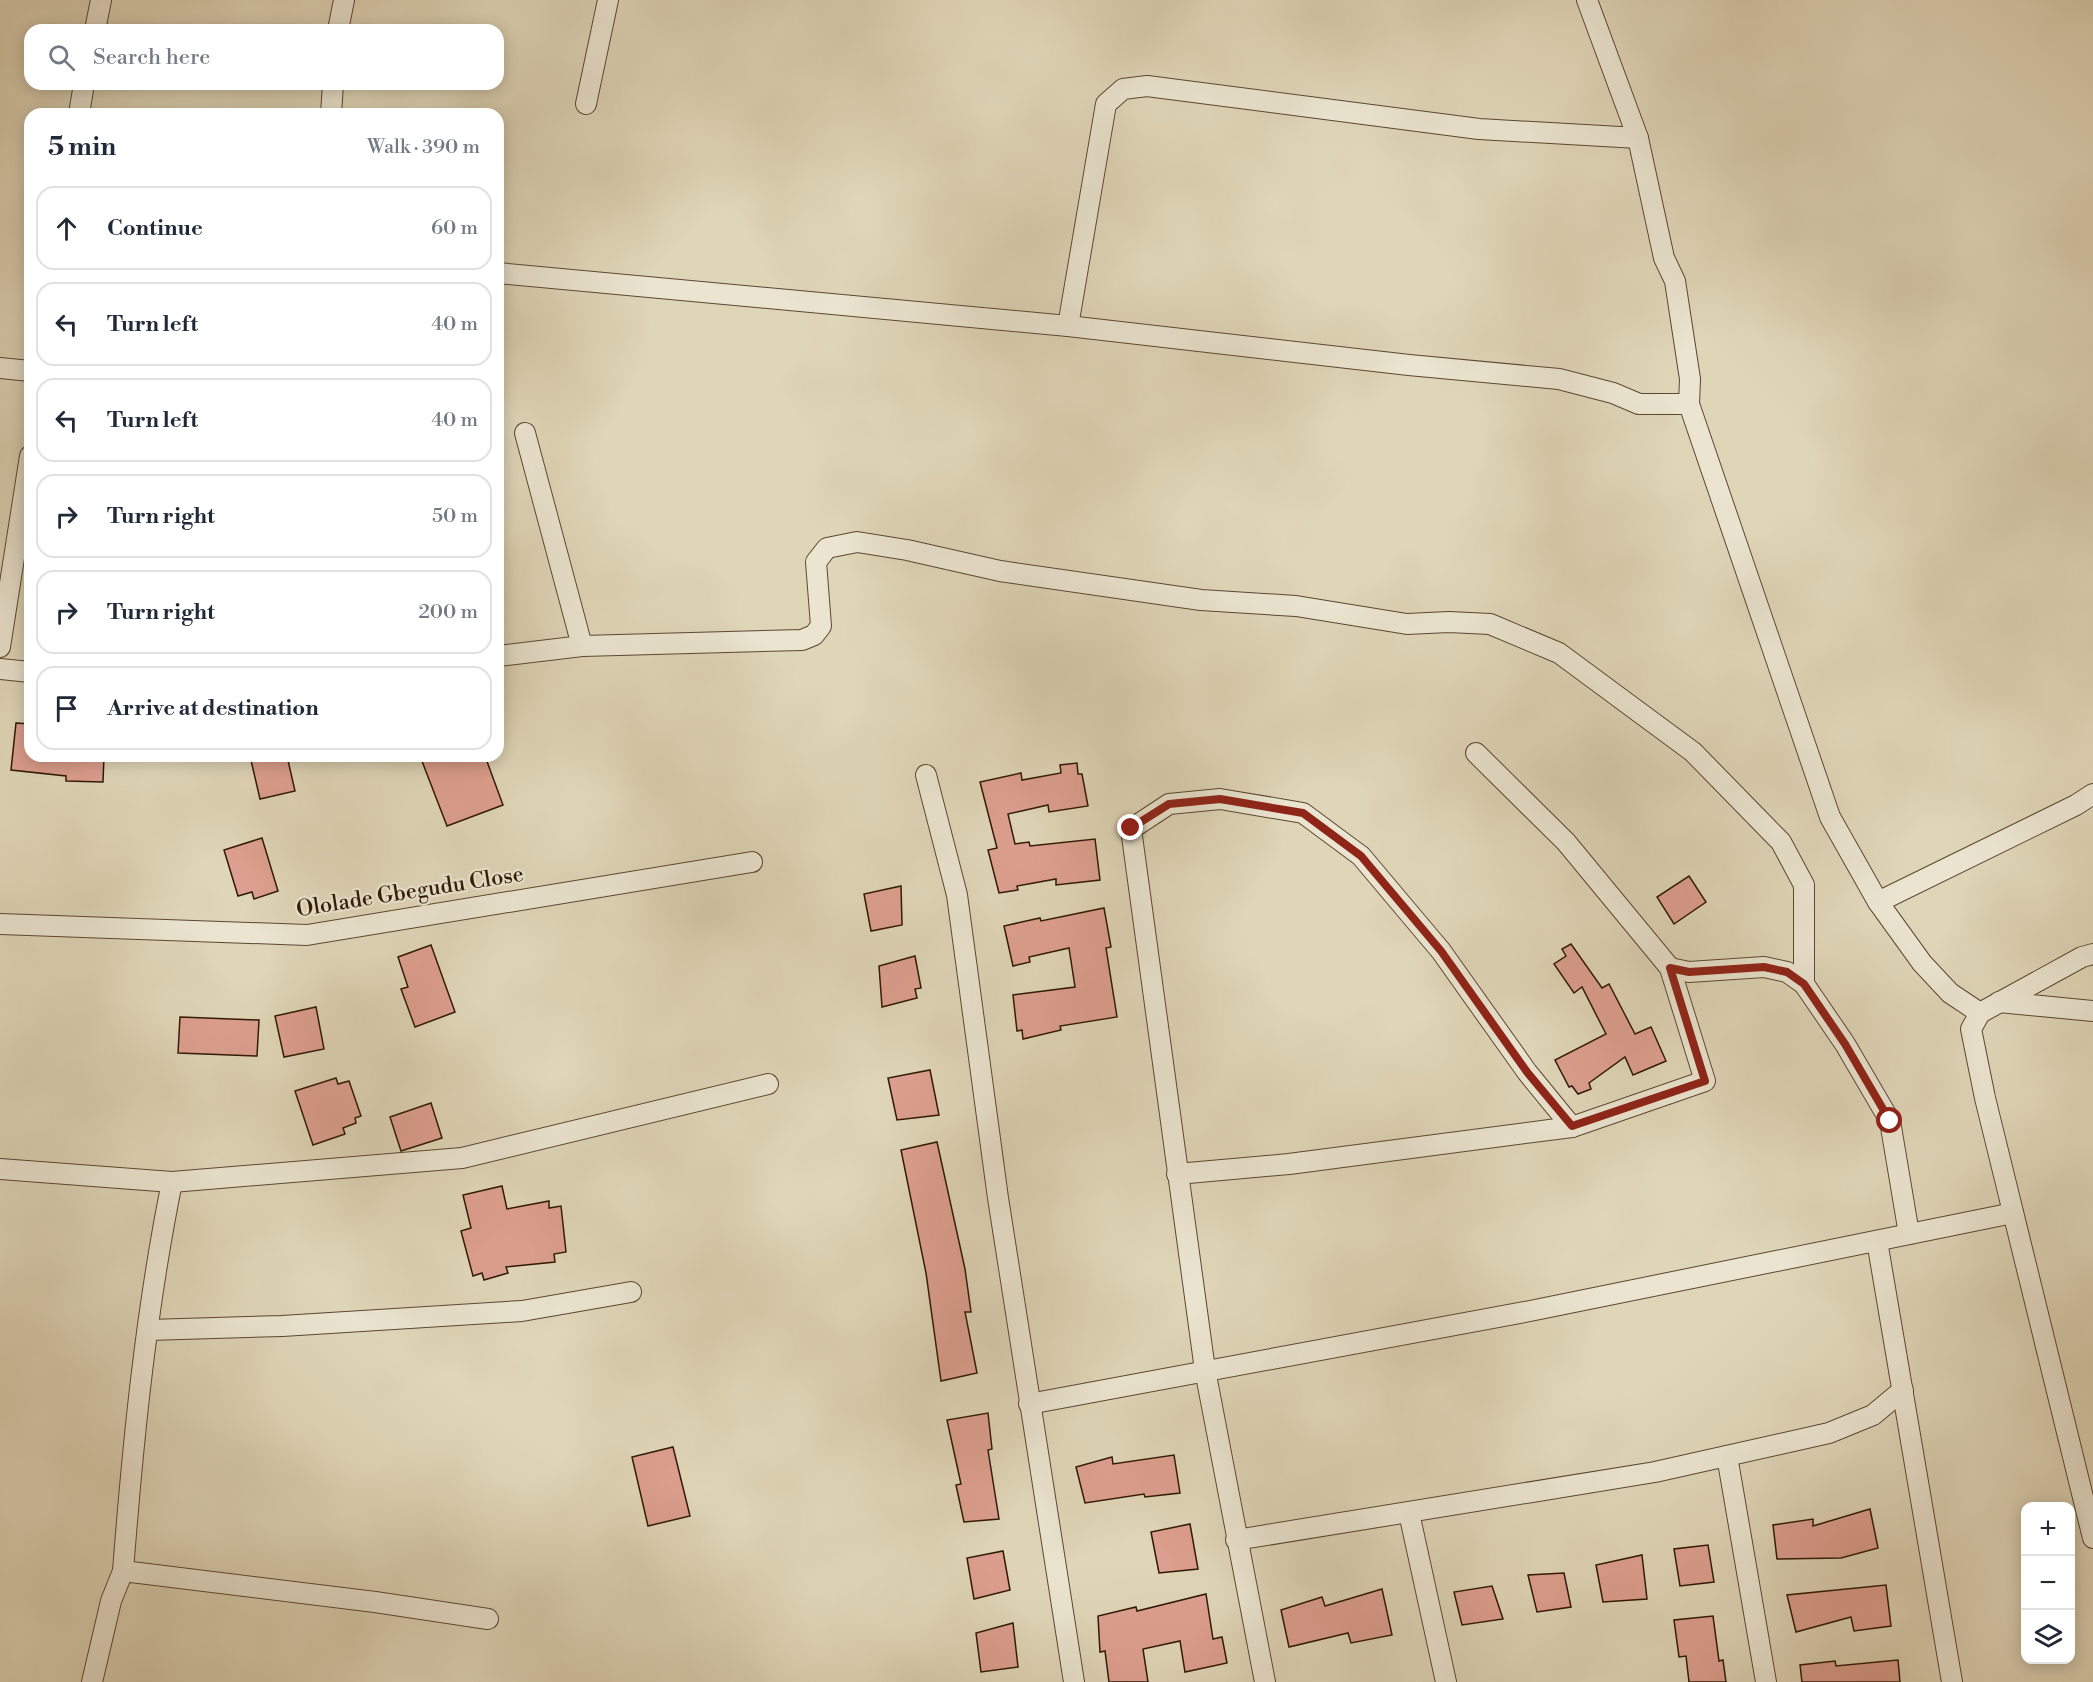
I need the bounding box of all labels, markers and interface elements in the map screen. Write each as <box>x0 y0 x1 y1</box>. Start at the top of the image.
search box <box>24 24 504 90</box>
icon: search <box>45 41 78 74</box>
text: Search here <box>93 44 210 71</box>
text: 5 min <box>48 131 116 163</box>
text: Walk · 390 m <box>367 135 480 160</box>
icon: ahead <box>50 212 83 245</box>
text: Continue <box>107 215 203 242</box>
text: 60 m <box>431 216 478 241</box>
icon: left <box>50 308 83 341</box>
text: Turn left <box>107 311 198 338</box>
text: 40 m <box>431 312 478 337</box>
icon: left <box>50 404 83 437</box>
text: Turn left <box>107 407 198 434</box>
text: 40 m <box>431 408 478 433</box>
icon: right <box>50 500 83 533</box>
text: Turn right <box>107 503 215 530</box>
text: 50 m <box>432 504 478 529</box>
icon: right <box>50 596 83 629</box>
text: Turn right <box>107 599 215 626</box>
text: 200 m <box>418 600 478 625</box>
icon: arrive <box>50 692 83 725</box>
text: Arrive at destination <box>107 695 319 722</box>
route end <box>1117 814 1143 840</box>
street label: Ololade Gbegudu Close <box>294 861 526 923</box>
route start <box>1876 1107 1902 1133</box>
map controls <box>2021 1502 2075 1664</box>
button: + <box>2021 1502 2075 1556</box>
button: − <box>2021 1556 2075 1610</box>
button: layers <box>2021 1610 2075 1664</box>

